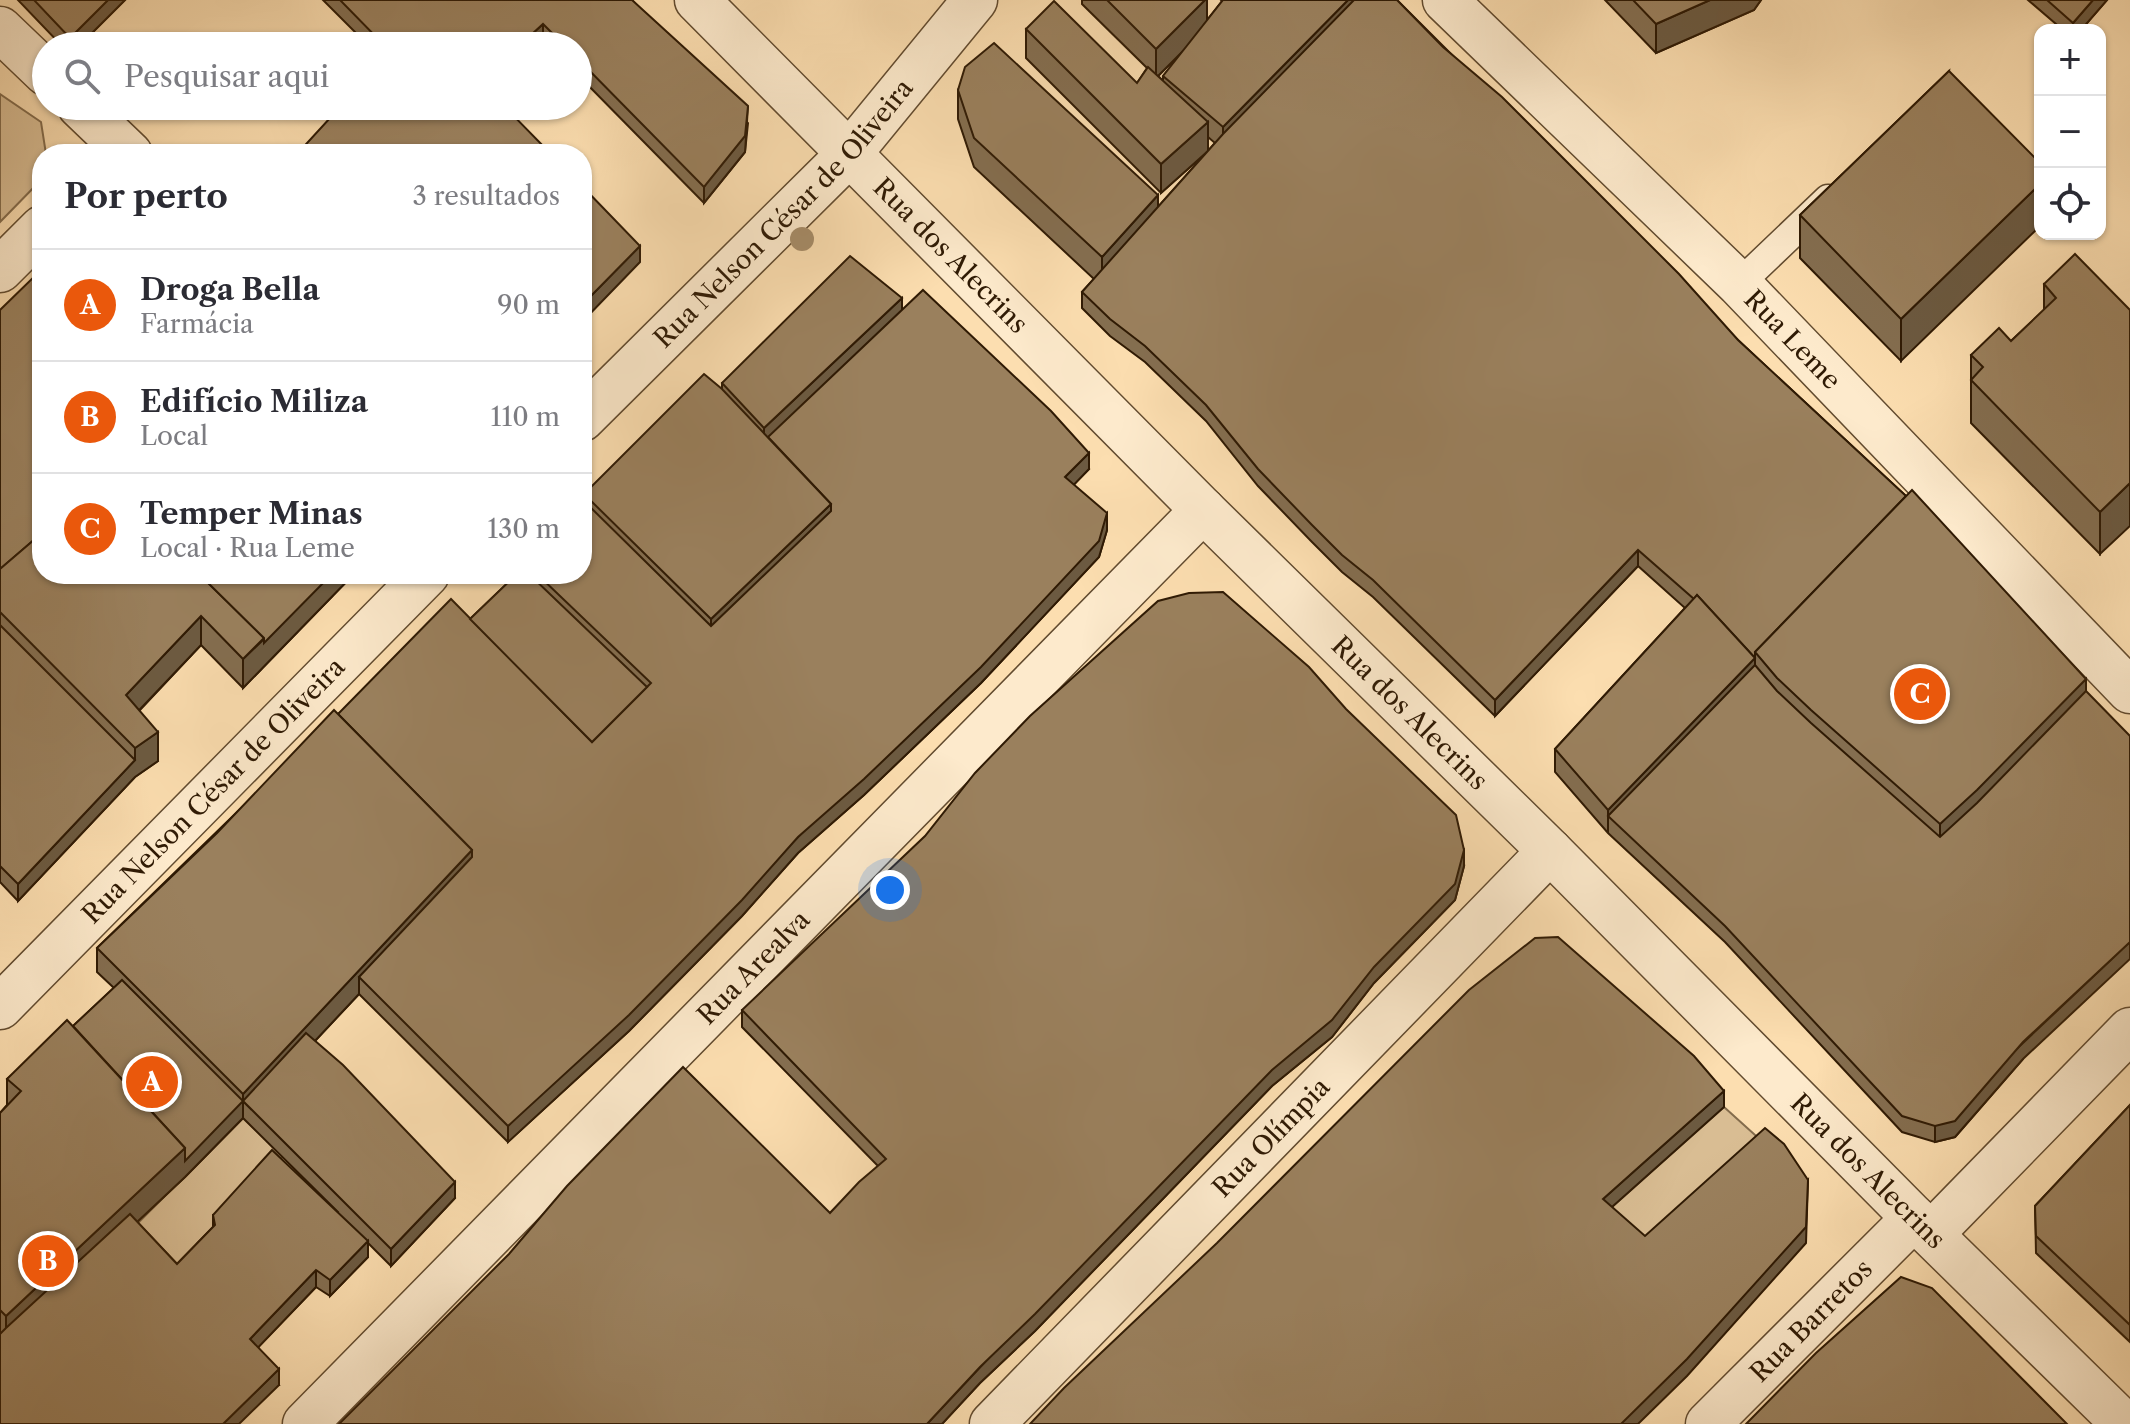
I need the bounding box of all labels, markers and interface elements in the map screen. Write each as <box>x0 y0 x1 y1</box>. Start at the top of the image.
map controls <box>2034 24 2106 240</box>
button: + <box>2034 24 2106 96</box>
search box <box>32 32 592 120</box>
icon: search <box>60 54 104 98</box>
text: Pesquisar aqui <box>124 58 329 95</box>
street label: Rua Nelson César de Oliveira <box>647 72 920 354</box>
button: − <box>2034 96 2106 168</box>
button: locate <box>2034 168 2106 240</box>
street label: Rua dos Alecrins <box>867 171 1035 340</box>
text: Por perto <box>64 175 228 217</box>
text: 3 resultados <box>413 180 560 212</box>
text: Droga Bella <box>140 271 320 308</box>
street label: Rua Leme <box>1737 283 1848 396</box>
text: A <box>80 289 100 321</box>
text: 90 m <box>497 289 560 321</box>
text: Farmácia <box>140 308 254 340</box>
text: Edifício Miliza <box>140 383 368 420</box>
text: B <box>80 401 100 433</box>
text: 110 m <box>491 401 560 433</box>
text: Local <box>140 420 208 452</box>
text: Temper Minas <box>140 495 363 532</box>
text: C <box>80 513 100 545</box>
text: 130 m <box>487 513 560 545</box>
text: Local · Rua Leme <box>140 532 355 564</box>
street label: Rua dos Alecrins <box>1325 629 1494 797</box>
street label: Rua Nelson César de Oliveira <box>75 651 352 930</box>
pin: C <box>1894 664 1946 724</box>
your location <box>870 870 910 910</box>
street label: Rua Arealva <box>691 904 817 1031</box>
pin: A <box>126 1052 178 1112</box>
street label: Rua Olímpia <box>1206 1071 1337 1204</box>
street label: Rua dos Alecrins <box>1784 1087 1952 1255</box>
pin: B <box>22 1231 74 1291</box>
street label: Rua Barretos <box>1743 1253 1879 1389</box>

